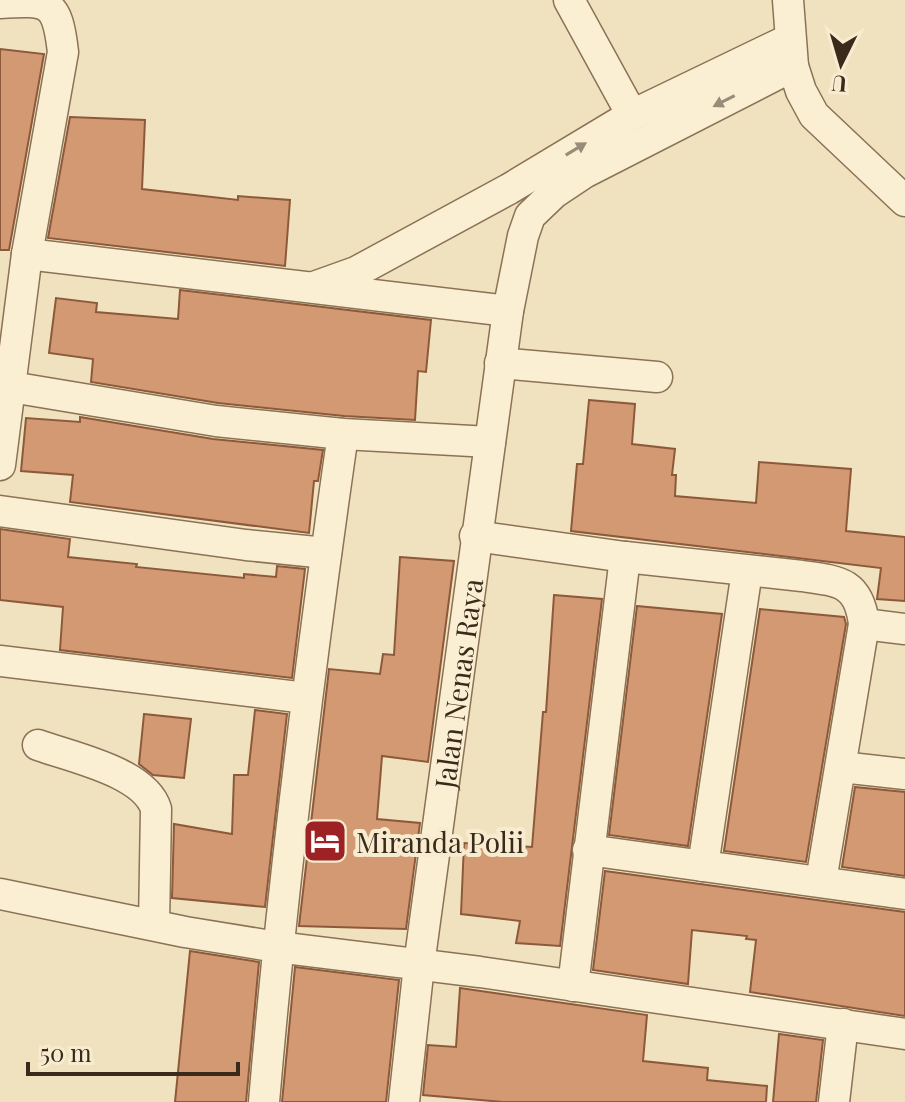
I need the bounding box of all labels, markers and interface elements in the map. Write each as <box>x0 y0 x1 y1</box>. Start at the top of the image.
north arrow <box>801 24 881 104</box>
text: U <box>830 69 848 101</box>
one-way arrow <box>712 95 735 108</box>
one-way arrow <box>565 142 587 156</box>
street label: Jalan Nenas Raya <box>425 576 490 792</box>
hotel icon: Miranda Polii <box>301 817 349 865</box>
place label: Miranda Polii <box>356 823 524 860</box>
scale bar <box>28 1026 238 1076</box>
text: 50 m <box>40 1036 92 1068</box>

